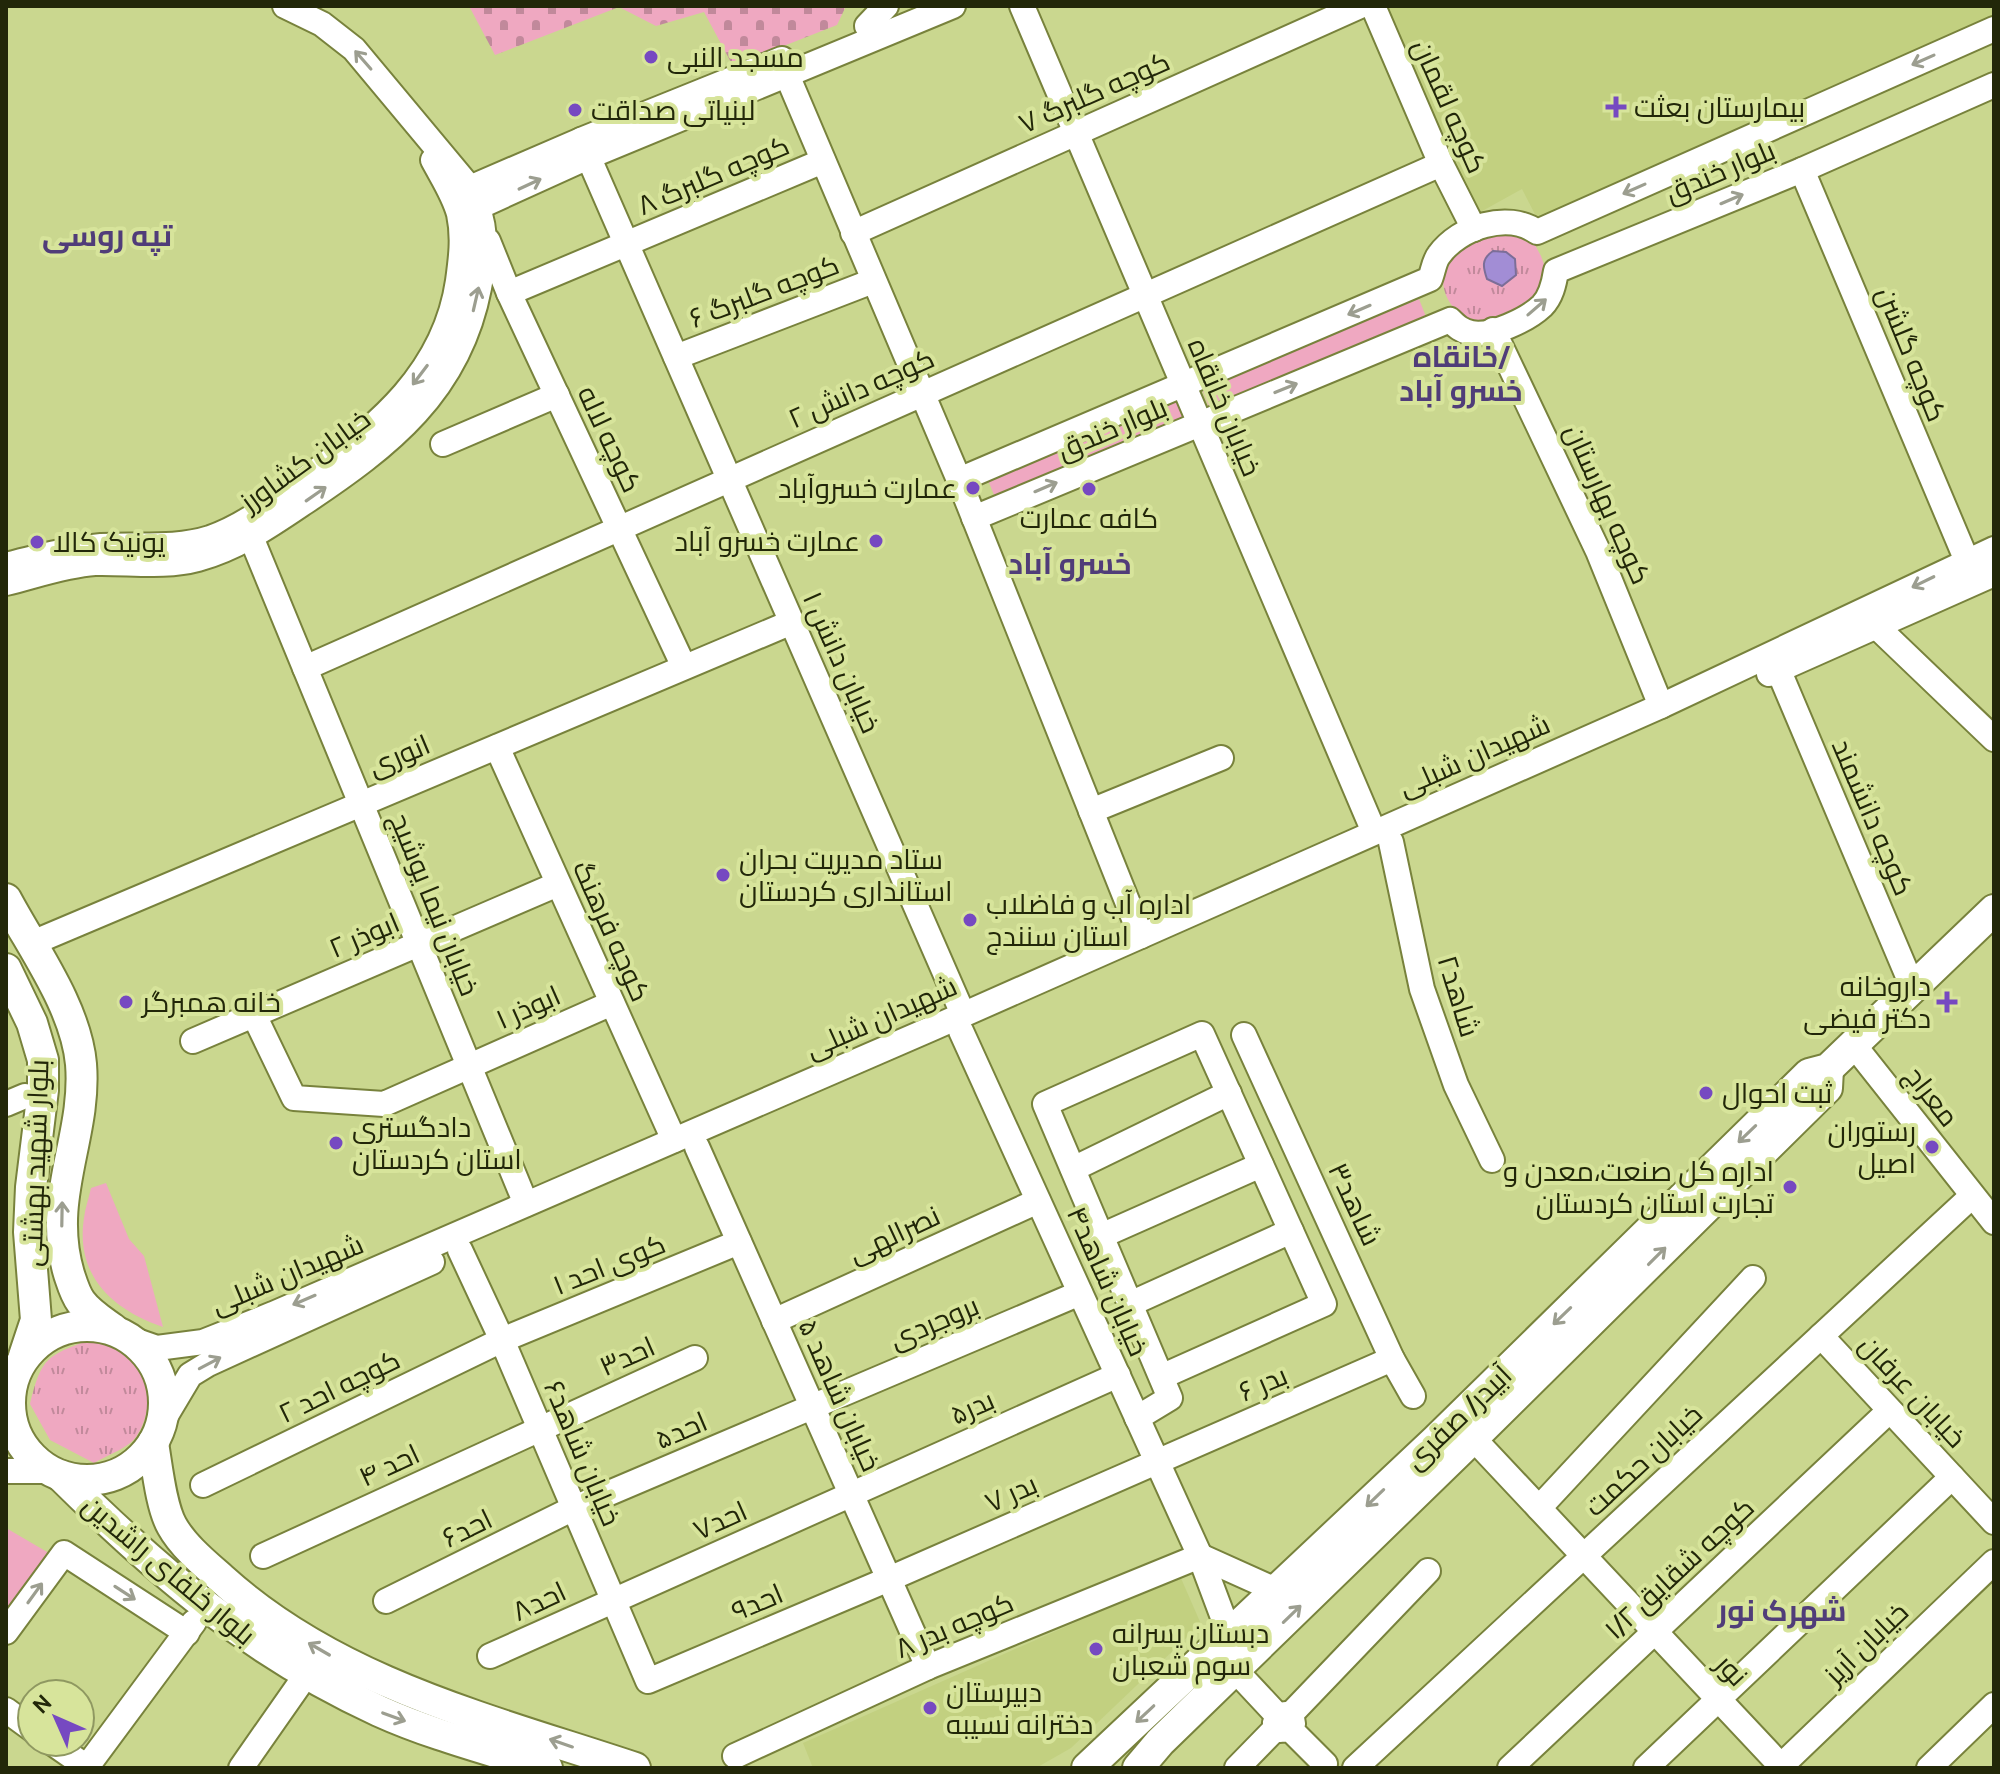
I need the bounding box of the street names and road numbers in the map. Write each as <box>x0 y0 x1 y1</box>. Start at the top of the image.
street label: کوچه لقمان <box>1404 34 1495 179</box>
street label: کوچه گلبرگ ۷ <box>1013 44 1176 142</box>
street label: کوچه گلبرگ ۸ <box>632 128 795 224</box>
street label: بلوار خندق <box>1660 133 1780 209</box>
street label: کوچه گلبرگ ۶ <box>684 247 844 337</box>
street label: کوچه گلشن <box>1868 282 1954 427</box>
street label: خیابان خانقاه <box>1181 333 1269 481</box>
street label: کوچه دانش ۲ <box>783 341 940 437</box>
street label: کوچه لاله <box>569 380 649 499</box>
street label: بلوار خندق <box>1052 390 1172 466</box>
street label: خیابان کشاورز <box>232 401 377 520</box>
street label: کوچه بهارستان <box>1556 419 1658 590</box>
street label: خیابان دانش ۱ <box>796 586 888 738</box>
street label: شهیدان شبلی <box>1393 707 1555 803</box>
street label: انوری <box>363 727 435 783</box>
street label: کوچه دانشمند <box>1823 734 1921 901</box>
street label: خیابان نیما یوشیج <box>381 807 487 1001</box>
street label: کوچه فرهنگ <box>564 855 658 1007</box>
street label: ابوذر ۲ <box>324 905 404 965</box>
street label: شاهد۲ <box>1431 951 1487 1041</box>
street label: شهیدان شبلی <box>800 969 962 1065</box>
street label: ابوذر ۱ <box>490 978 566 1036</box>
street label: بلوار شهید بهشتی <box>14 1059 56 1267</box>
street label: معراج <box>1896 1059 1966 1134</box>
street label: شاهد۳ <box>1321 1157 1389 1251</box>
street label: نصرالهی <box>843 1198 945 1270</box>
street label: خیابان شاهد۴ <box>1060 1201 1156 1361</box>
street label: کوی احد ۱ <box>548 1226 670 1302</box>
street label: شهیدان شبلی <box>206 1227 368 1321</box>
street label: بروجردی <box>884 1288 984 1356</box>
street label: خیابان شاهد ۵ <box>791 1314 889 1476</box>
street label: خیابان عرفان <box>1852 1328 1974 1454</box>
street label: احد۳ <box>594 1329 660 1383</box>
street label: کوچه احد ۲ <box>273 1342 406 1432</box>
street label: آبیدر/ صفری <box>1398 1357 1519 1476</box>
street label: بدر ۶ <box>1234 1358 1292 1408</box>
street label: خیابان شاهد۶ <box>537 1375 629 1531</box>
street label: بدر۵ <box>944 1382 1000 1432</box>
street label: خیابان حکمت <box>1577 1397 1709 1523</box>
street label: احد۵ <box>650 1404 712 1456</box>
street label: احد ۴ <box>353 1436 425 1494</box>
street label: بدر ۷ <box>980 1467 1042 1519</box>
street label: بلوار خلفای راشدین <box>76 1488 262 1652</box>
street label: کوچه شقایق ۱/۲ <box>1597 1490 1762 1647</box>
street label: احد۷ <box>688 1493 752 1547</box>
street label: احد۶ <box>436 1501 498 1555</box>
street label: احد۸ <box>507 1574 571 1628</box>
street label: احد۹ <box>726 1576 788 1628</box>
street label: کوچه بدر ۸ <box>890 1585 1019 1667</box>
street label: خیابان آریز <box>1816 1595 1915 1693</box>
street label: نور <box>1708 1646 1755 1693</box>

